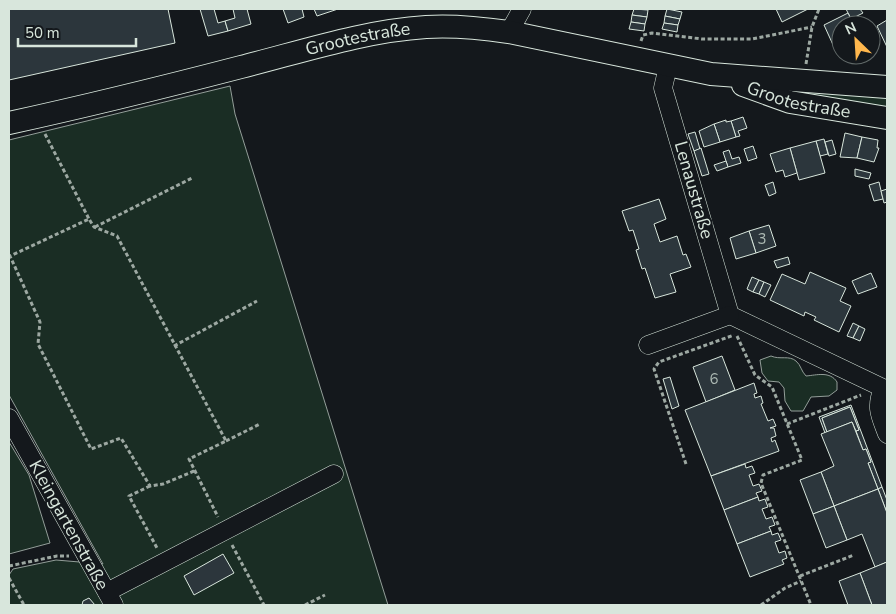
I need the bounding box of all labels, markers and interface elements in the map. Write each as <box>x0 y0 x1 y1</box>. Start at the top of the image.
scale bar <box>18 15 135 47</box>
north arrow <box>831 15 881 65</box>
street label: Grootestraße <box>303 16 412 61</box>
text: N <box>842 18 859 39</box>
text: 50 m <box>25 23 60 43</box>
street label: Grootestraße <box>743 75 852 124</box>
street label: Lenaustraße <box>669 138 719 242</box>
house number: 3 <box>757 229 767 249</box>
house number: 6 <box>709 369 719 389</box>
street label: Kleingartenstraße <box>23 456 115 594</box>

